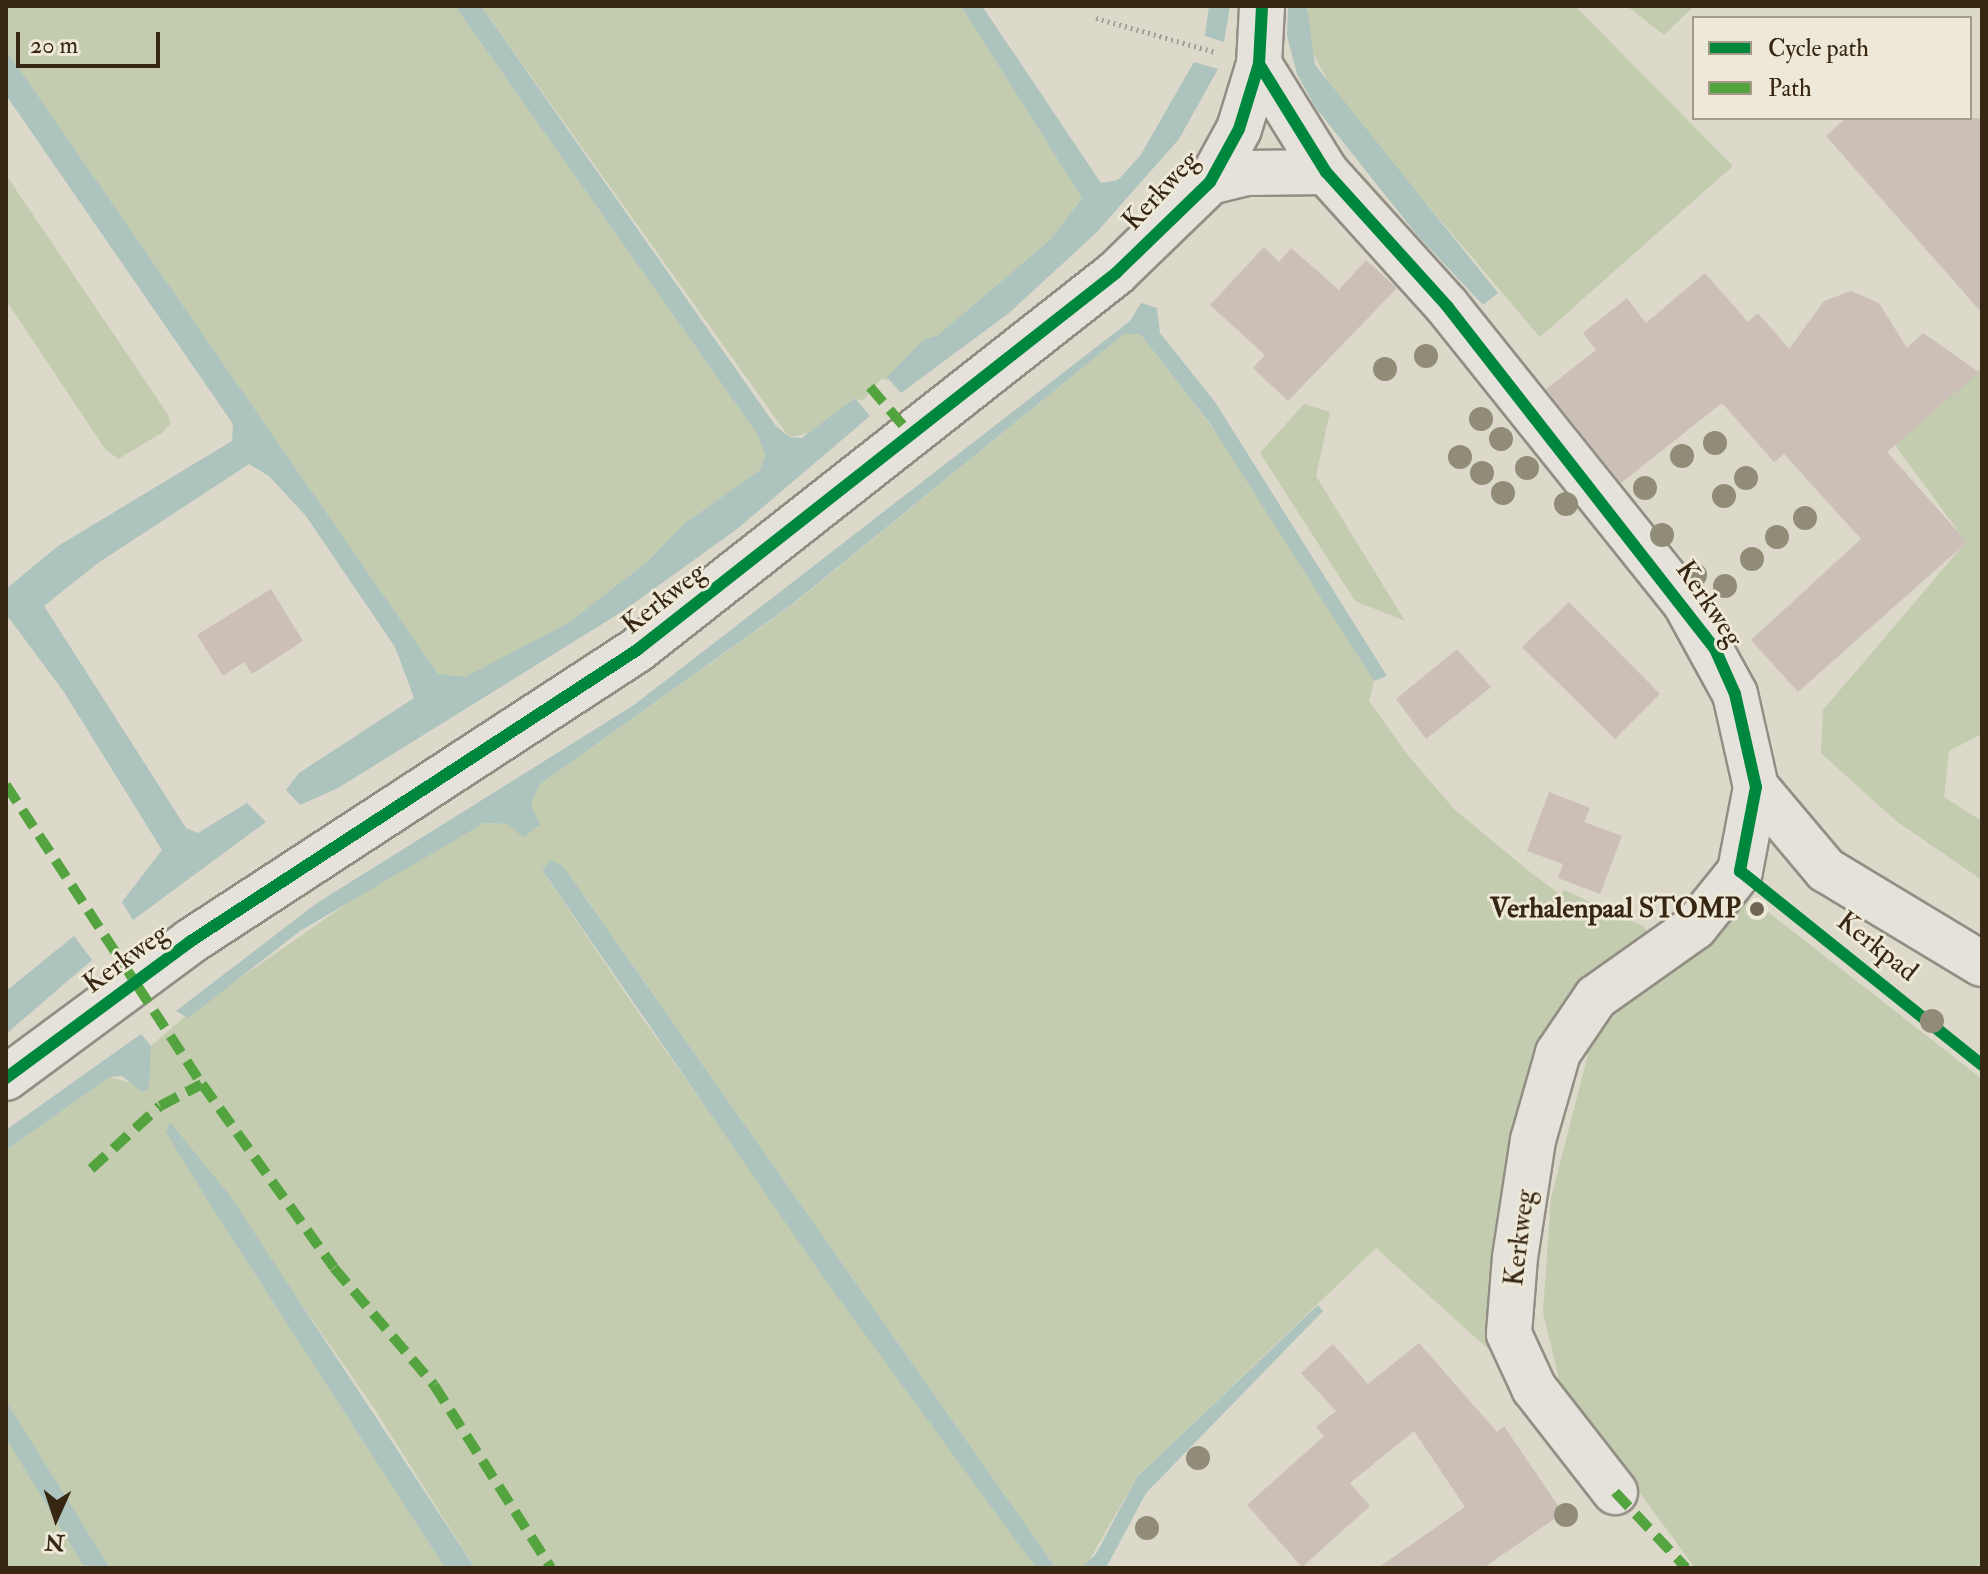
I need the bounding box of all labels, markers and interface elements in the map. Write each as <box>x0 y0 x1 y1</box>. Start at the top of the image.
scale bar <box>20 16 164 66</box>
legend <box>1692 16 1972 120</box>
text: 20 m <box>30 30 78 61</box>
text: Cycle path <box>1768 33 1869 64</box>
text: Path <box>1768 73 1812 104</box>
street label: Kerkweg <box>1116 144 1206 238</box>
street label: Kerkweg <box>1668 554 1750 654</box>
street label: Kerkweg <box>615 556 713 642</box>
place label: Verhalenpaal STOMP <box>1490 892 1741 926</box>
marker: Verhalenpaal STOMP <box>1748 900 1766 918</box>
street label: Kerkpad <box>1830 905 1924 989</box>
street label: Kerkweg <box>77 917 175 1001</box>
street label: Kerkweg <box>1497 1188 1543 1288</box>
north arrow <box>16 1478 96 1558</box>
text: N <box>44 1527 65 1556</box>

